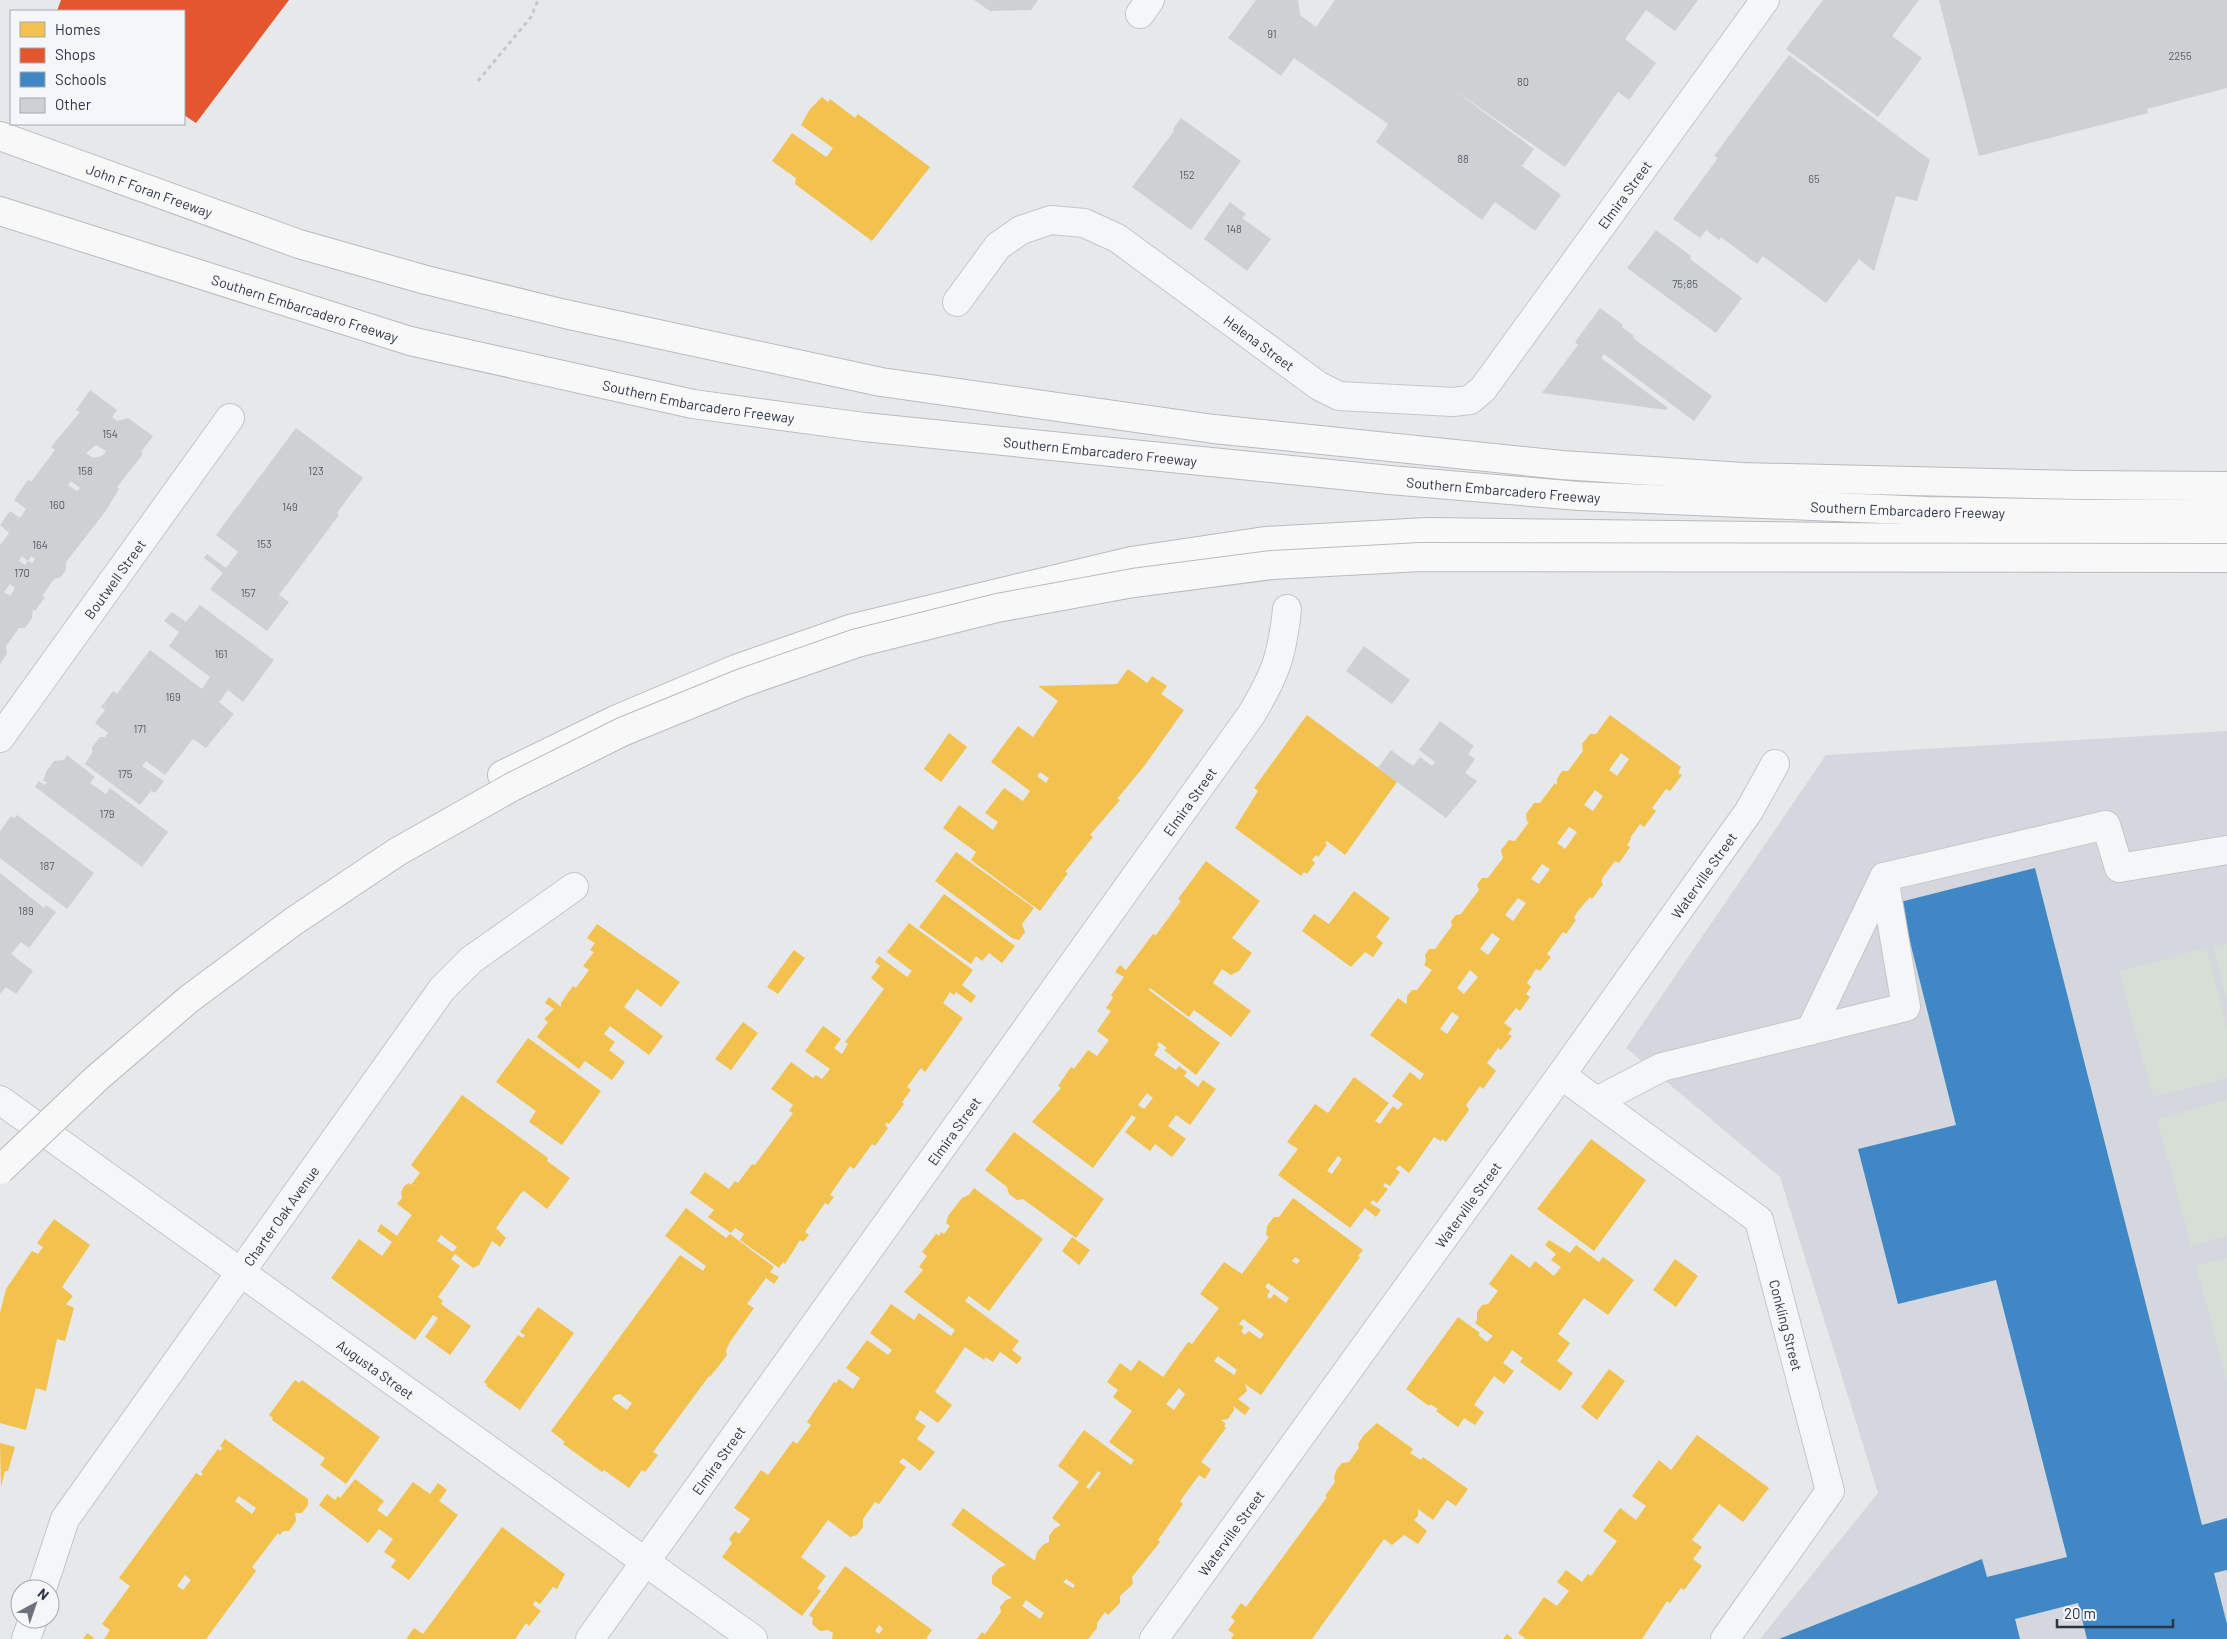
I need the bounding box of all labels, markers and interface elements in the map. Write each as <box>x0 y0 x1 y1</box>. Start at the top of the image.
legend <box>10 10 185 125</box>
text: Homes <box>55 20 100 38</box>
house number: 91 <box>1267 27 1277 40</box>
text: Shops <box>55 45 95 63</box>
house number: 2255 <box>2168 49 2192 62</box>
text: Schools <box>55 70 107 88</box>
house number: 80 <box>1517 75 1529 88</box>
text: Other <box>55 95 92 113</box>
house number: 88 <box>1457 152 1469 165</box>
street label: Elmira Street <box>1594 157 1655 232</box>
street label: John F Foran Freeway <box>84 159 216 221</box>
house number: 152 <box>1179 168 1195 181</box>
house number: 65 <box>1808 172 1820 185</box>
house number: 148 <box>1226 222 1242 235</box>
street label: Southern Embarcadero Freeway <box>210 270 401 345</box>
house number: 75;85 <box>1672 277 1698 290</box>
street label: Helena Street <box>1221 311 1298 374</box>
street label: Southern Embarcadero Freeway <box>601 376 796 426</box>
house number: 154 <box>102 427 118 440</box>
street label: Southern Embarcadero Freeway <box>1002 433 1199 469</box>
house number: 158 <box>77 464 93 477</box>
house number: 123 <box>308 464 324 477</box>
street label: Southern Embarcadero Freeway <box>1406 473 1601 505</box>
street label: Southern Embarcadero Freeway <box>1810 497 2006 521</box>
house number: 160 <box>49 498 65 511</box>
house number: 149 <box>282 500 298 513</box>
street label: Boutwell Street <box>80 536 149 622</box>
house number: 153 <box>256 537 272 550</box>
house number: 164 <box>32 538 48 551</box>
house number: 170 <box>14 566 30 579</box>
house number: 157 <box>241 586 255 599</box>
house number: 161 <box>214 647 228 660</box>
house number: 169 <box>165 690 181 703</box>
house number: 171 <box>134 722 146 735</box>
street label: Elmira Street <box>1159 764 1220 839</box>
house number: 175 <box>118 767 133 780</box>
house number: 179 <box>100 807 115 820</box>
street label: Waterville Street <box>1667 829 1740 921</box>
house number: 187 <box>40 859 54 872</box>
house number: 189 <box>18 904 34 917</box>
street label: Elmira Street <box>923 1093 984 1168</box>
street label: Waterville Street <box>1431 1158 1504 1251</box>
street label: Charter Oak Avenue <box>239 1162 322 1269</box>
street label: Conkling Street <box>1766 1278 1807 1372</box>
street label: Augusta Street <box>334 1335 418 1402</box>
street label: Elmira Street <box>688 1423 748 1498</box>
street label: Waterville Street <box>1194 1486 1267 1579</box>
north arrow <box>10 1579 60 1629</box>
text: N <box>35 1584 53 1603</box>
scale bar <box>2057 1596 2173 1628</box>
text: 20 m <box>2064 1604 2096 1622</box>

